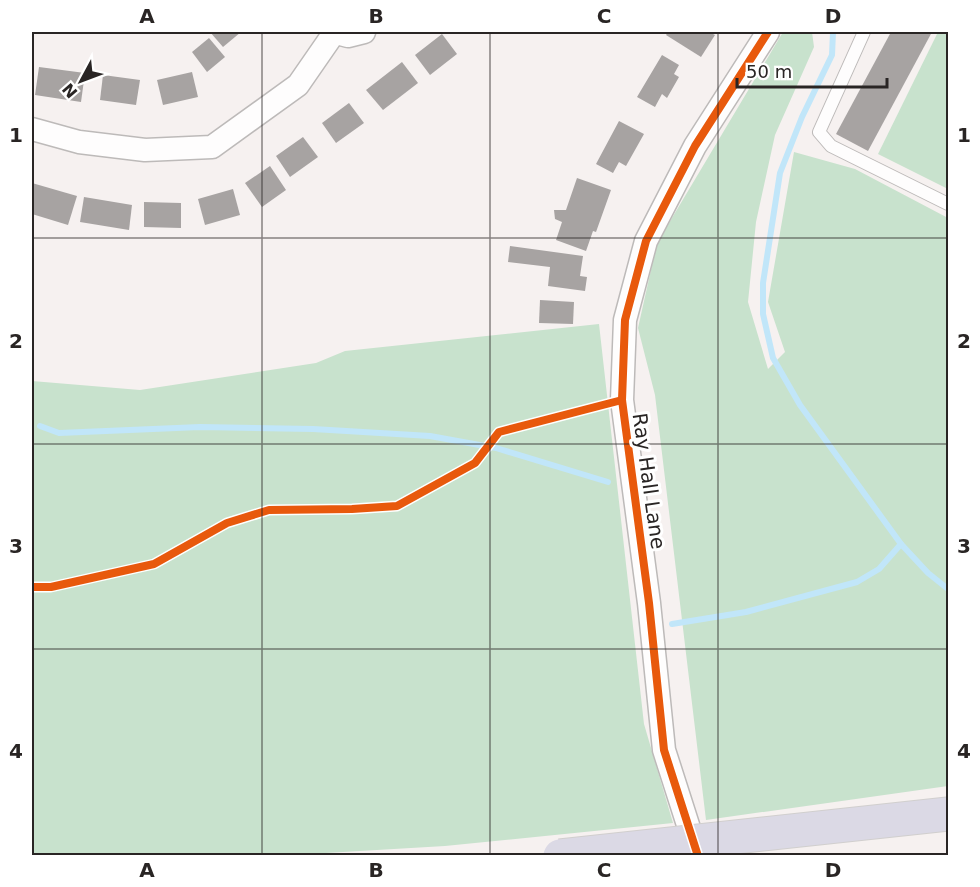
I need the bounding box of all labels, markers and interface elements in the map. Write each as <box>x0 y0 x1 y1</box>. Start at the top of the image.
text: A <box>139 4 155 28</box>
text: B <box>368 4 384 28</box>
text: C <box>597 4 611 28</box>
text: D <box>825 4 841 28</box>
north arrow <box>51 51 111 111</box>
scale bar <box>737 51 887 89</box>
text: 50 m <box>746 61 792 82</box>
text: N <box>58 79 82 102</box>
text: 1 <box>9 123 23 147</box>
text: 1 <box>957 123 971 147</box>
text: 2 <box>9 329 23 353</box>
text: 2 <box>957 329 971 353</box>
street label: Ray Hall Lane <box>628 411 670 551</box>
text: 3 <box>9 534 23 558</box>
text: 3 <box>957 534 971 558</box>
text: 4 <box>9 739 23 763</box>
text: 4 <box>957 739 971 763</box>
text: A <box>139 858 155 882</box>
text: B <box>368 858 384 882</box>
text: C <box>597 858 611 882</box>
text: D <box>825 858 841 882</box>

